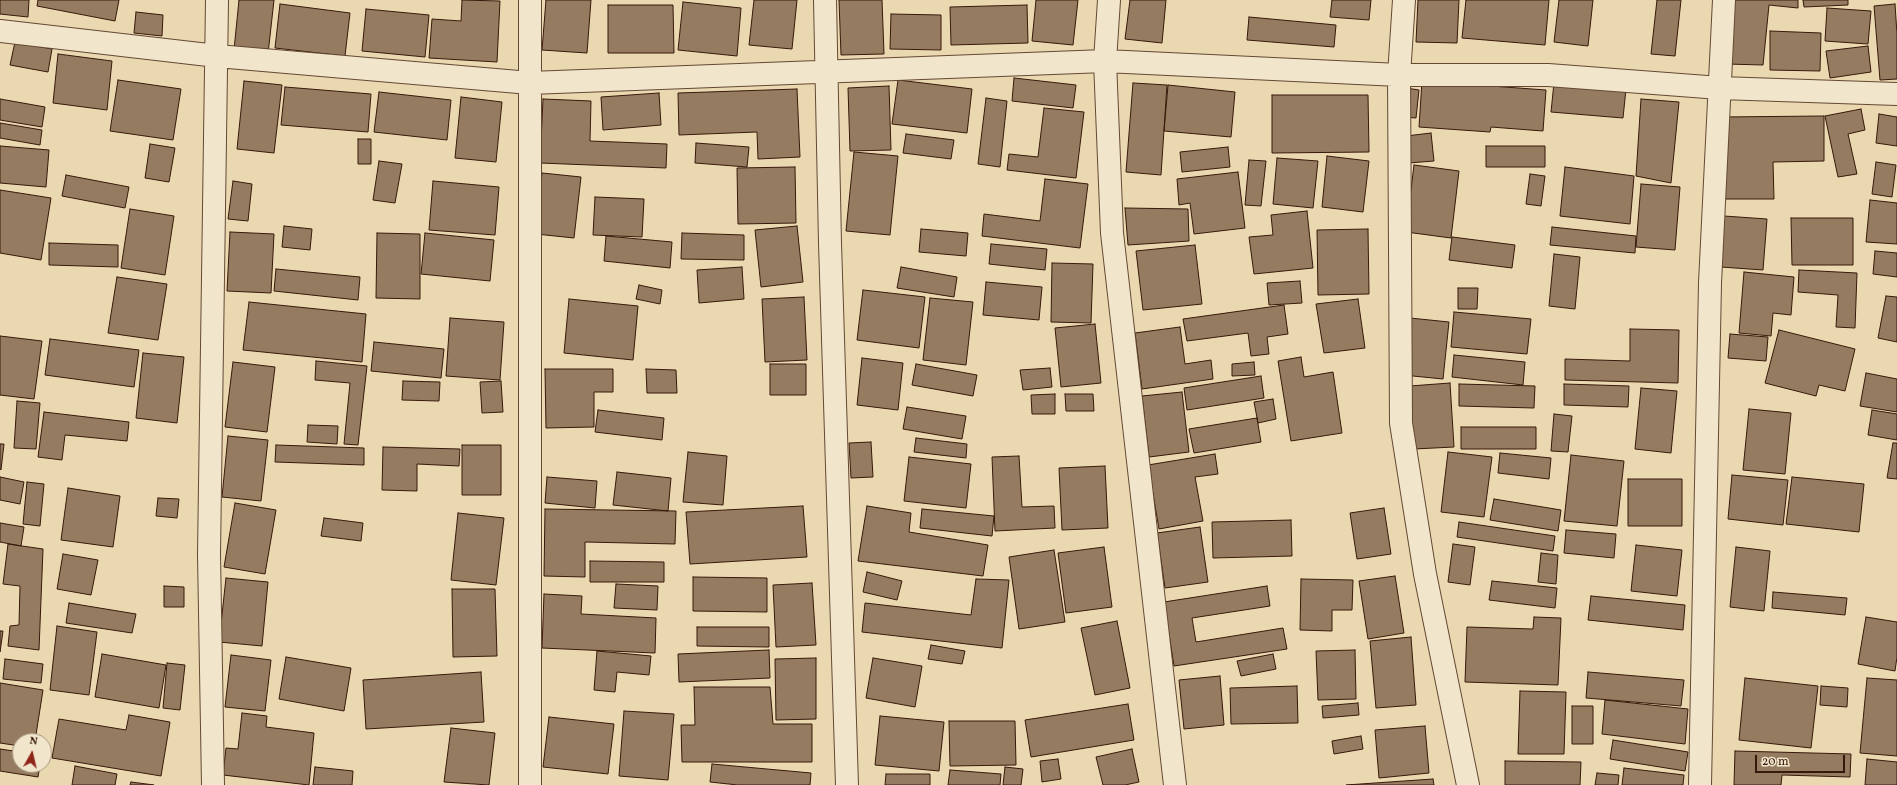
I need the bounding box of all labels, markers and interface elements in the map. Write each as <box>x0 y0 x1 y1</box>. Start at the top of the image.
north arrow <box>12 733 52 773</box>
text: N <box>29 734 39 750</box>
scale bar <box>1757 747 1847 773</box>
text: 20 m <box>1762 754 1789 770</box>

